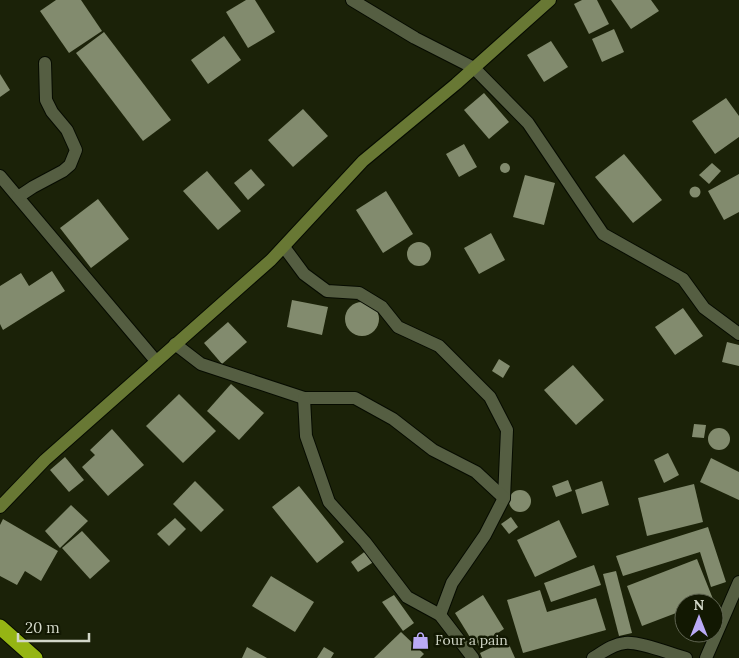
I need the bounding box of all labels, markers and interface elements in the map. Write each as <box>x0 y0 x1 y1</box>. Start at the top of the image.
north arrow <box>674 593 724 643</box>
text: N <box>694 596 705 614</box>
scale bar <box>18 610 89 642</box>
text: 20 m <box>25 618 60 637</box>
shop icon: Four a pain <box>411 630 431 650</box>
place label: Four a pain <box>435 631 508 649</box>

